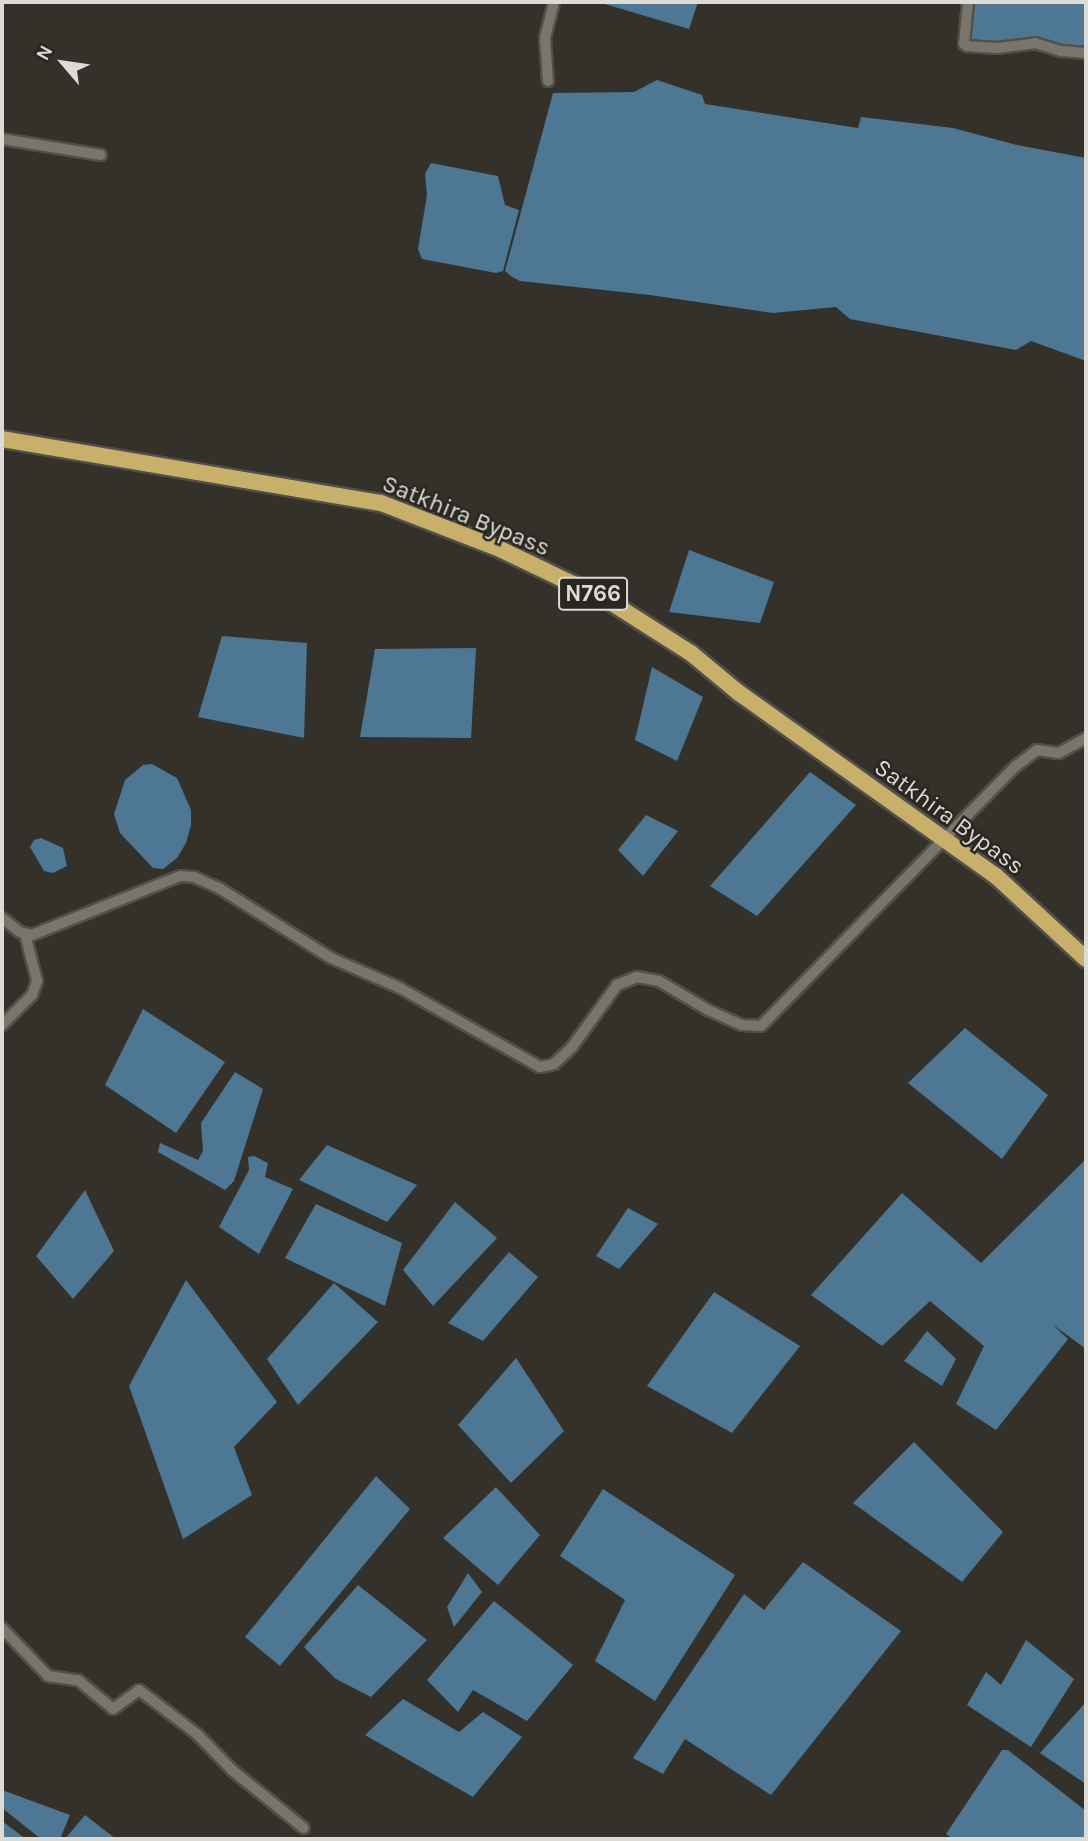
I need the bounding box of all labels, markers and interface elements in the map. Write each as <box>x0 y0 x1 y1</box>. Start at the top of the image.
north arrow <box>28 28 98 98</box>
text: N <box>32 42 58 64</box>
street label: Satkhira Bypass <box>378 469 554 563</box>
road number: N766 <box>558 574 628 614</box>
street label: Satkhira Bypass <box>869 753 1029 881</box>

